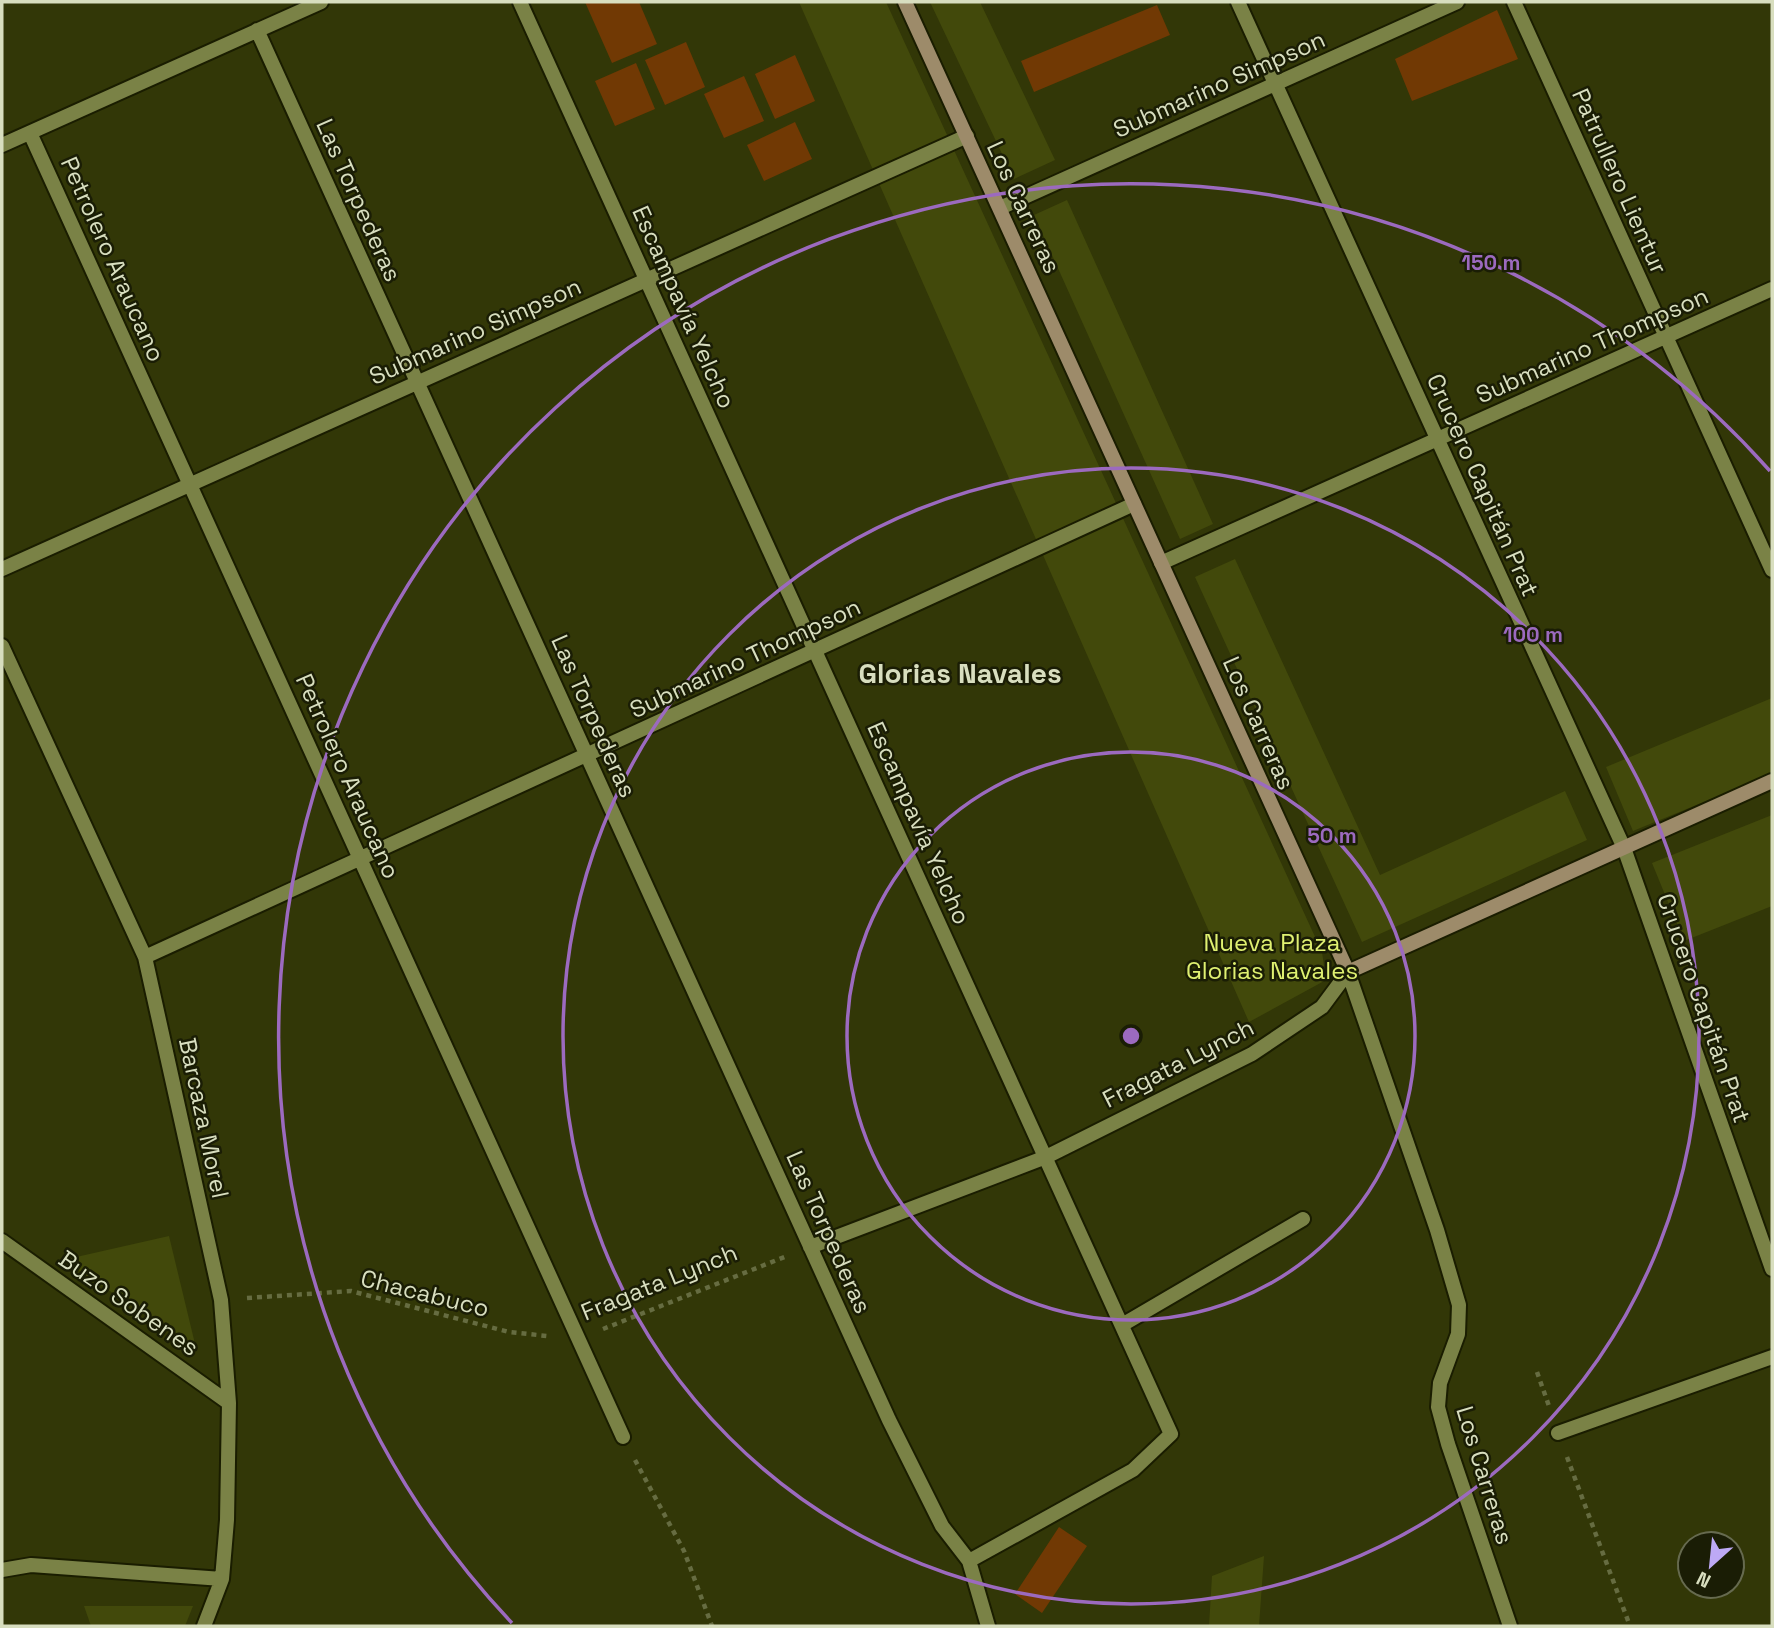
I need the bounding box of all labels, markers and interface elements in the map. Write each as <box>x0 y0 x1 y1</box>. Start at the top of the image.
street label: Submarino Simpson <box>1108 23 1330 145</box>
street label: Patrullero Lientur <box>1565 83 1675 279</box>
street label: Las Torpederas <box>309 114 409 286</box>
street label: Los Carreras <box>980 136 1068 278</box>
street label: Petrolero Araucano <box>54 152 172 366</box>
street label: Escampavía Yelcho <box>625 201 743 413</box>
text: 150 m <box>1462 249 1520 276</box>
street label: Submarino Simpson <box>364 270 586 392</box>
street label: Submarino Thompson <box>1471 280 1713 410</box>
street label: Crucero Capitán Prat <box>1420 369 1546 601</box>
street label: Submarino Thompson <box>625 591 865 725</box>
text: 100 m <box>1503 621 1563 648</box>
street label: Las Torpederas <box>544 630 644 802</box>
street label: Los Carreras <box>1216 651 1302 795</box>
district label: Glorias Navales <box>858 655 1062 691</box>
street label: Petrolero Araucano <box>289 669 407 883</box>
street label: Escampavía Yelcho <box>860 717 978 929</box>
text: 50 m <box>1307 822 1357 849</box>
street label: Crucero Capitán Prat <box>1650 889 1758 1127</box>
park label: Nueva Plaza Glorias Navales <box>1186 927 1358 986</box>
street label: Fragata Lynch <box>1097 1012 1259 1114</box>
centre of rings <box>1119 1024 1143 1048</box>
street label: Barcaza Morel <box>172 1035 236 1201</box>
street label: Las Torpederas <box>779 1146 879 1318</box>
street label: Fragata Lynch <box>576 1237 742 1327</box>
street label: Buzo Sobenes <box>53 1243 205 1363</box>
street label: Chacabuco <box>358 1262 492 1324</box>
street label: Los Carreras <box>1449 1402 1521 1548</box>
north arrow <box>1676 1530 1746 1600</box>
text: N <box>1692 1566 1715 1594</box>

